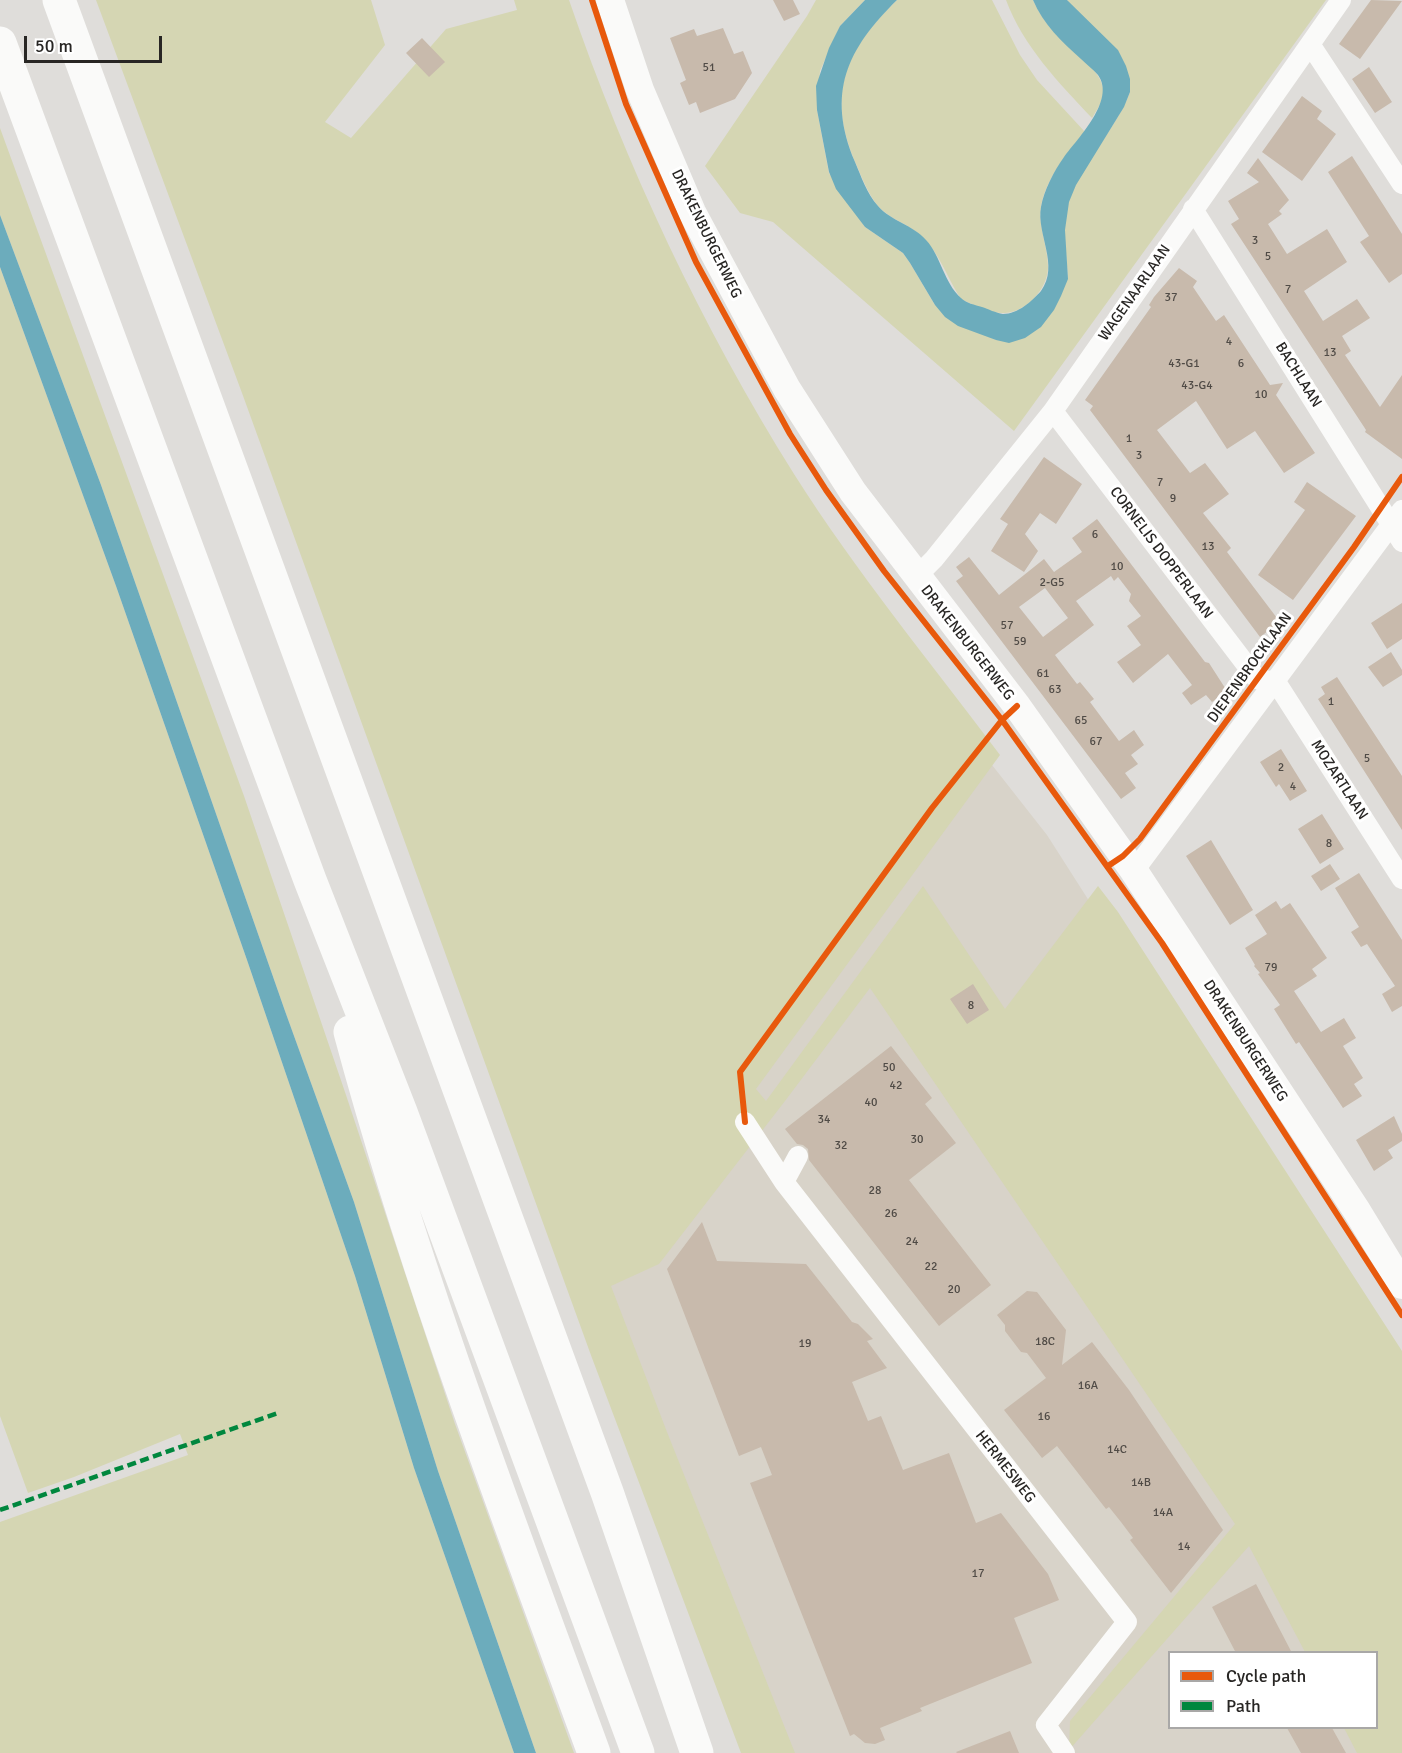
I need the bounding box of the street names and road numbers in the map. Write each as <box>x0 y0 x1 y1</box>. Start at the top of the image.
street label: DRAKENBURGERWEG <box>667 167 745 301</box>
street label: WAGENAARLAAN <box>1095 241 1175 345</box>
street label: BACHLAAN <box>1271 339 1325 411</box>
street label: CORNELIS DOPPERLAAN <box>1106 483 1216 623</box>
street label: DRAKENBURGERWEG <box>916 582 1018 704</box>
street label: DIEPENBROCKLAAN <box>1204 609 1296 727</box>
street label: MOZARTLAAN <box>1306 737 1372 823</box>
street label: DRAKENBURGERWEG <box>1199 977 1291 1105</box>
street label: HERMESWEG <box>971 1427 1039 1507</box>

